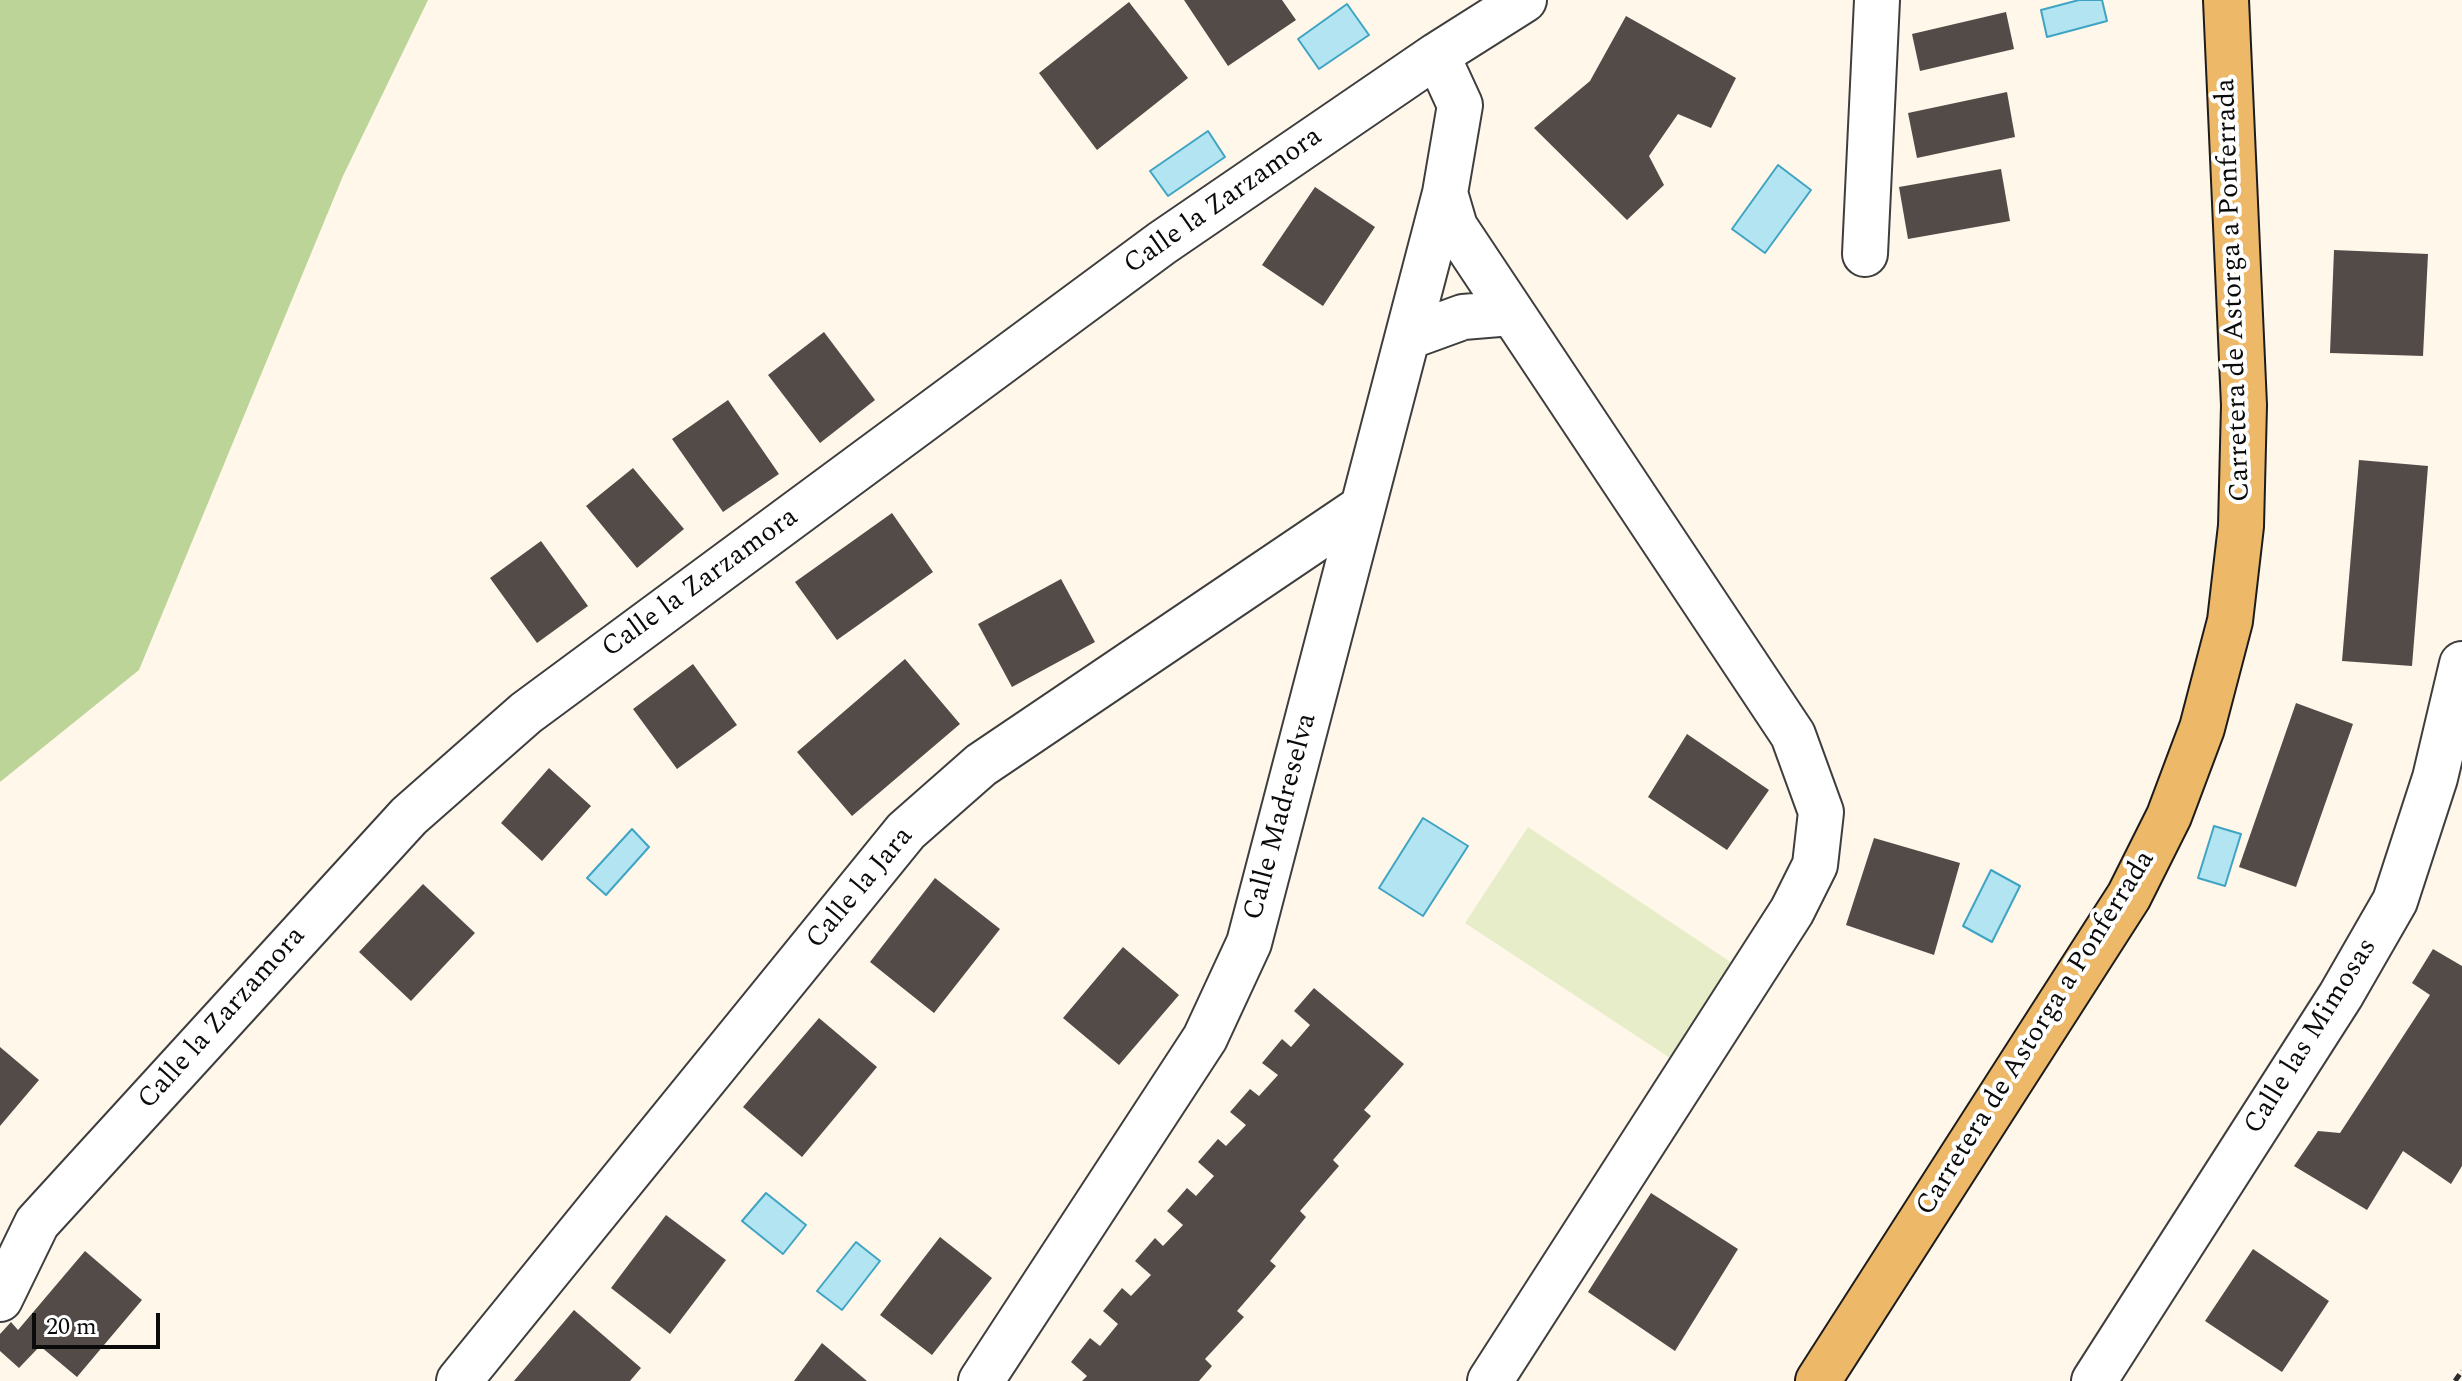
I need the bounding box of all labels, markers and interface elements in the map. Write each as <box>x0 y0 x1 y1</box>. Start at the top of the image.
street label: Carretera de Astorga a Ponferrada <box>2211 78 2259 502</box>
street label: Calle la Zarzamora <box>1118 121 1330 283</box>
street label: Calle la Zarzamora <box>596 502 806 666</box>
street label: Calle Madreselva <box>1238 710 1326 924</box>
street label: Calle la Jara <box>800 821 922 957</box>
street label: Carretera de Astorga a Ponferrada <box>1910 845 2164 1223</box>
street label: Calle la Zarzamora <box>132 921 314 1117</box>
street label: Calle las Mimosas <box>2238 933 2386 1141</box>
scale bar <box>36 1297 164 1347</box>
text: 20 m <box>46 1309 97 1345</box>

